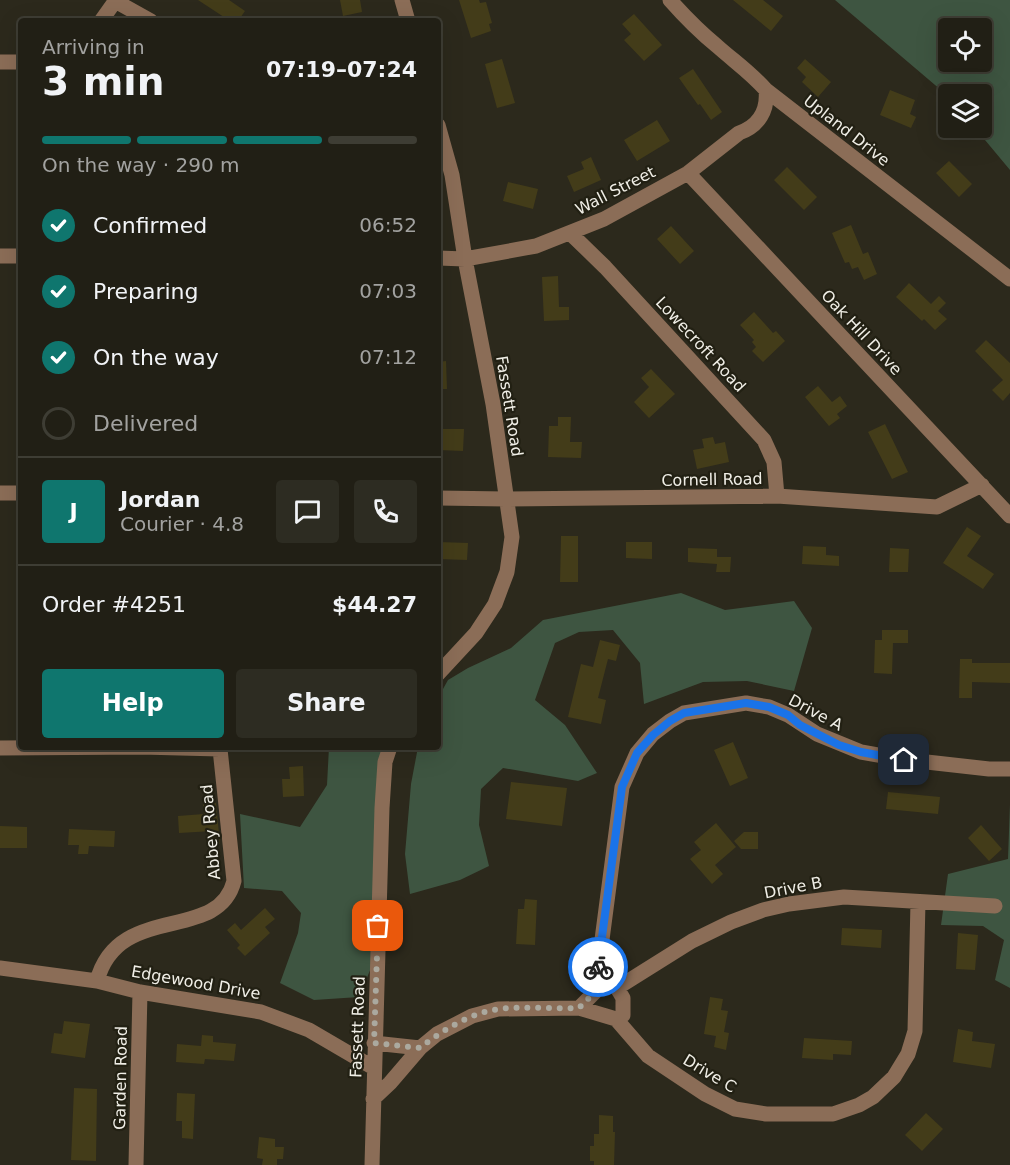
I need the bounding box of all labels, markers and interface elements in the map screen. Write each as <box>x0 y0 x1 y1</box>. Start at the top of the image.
map controls <box>938 18 992 138</box>
button: locate <box>938 18 992 72</box>
text: Arriving in <box>42 35 145 59</box>
text: 07:19–07:24 <box>266 57 417 82</box>
text: 3 min <box>42 59 164 104</box>
button: layers <box>938 84 992 138</box>
street label: Upland Drive <box>800 91 894 170</box>
text: On the way · 290 m <box>42 153 240 177</box>
street label: Wall Street <box>572 162 658 219</box>
icon: check <box>42 209 75 242</box>
text: Confirmed <box>93 213 207 238</box>
text: 06:52 <box>359 213 417 237</box>
icon: check <box>42 275 75 308</box>
text: Preparing <box>93 279 199 304</box>
text: 07:03 <box>359 279 417 303</box>
street label: Oak Hill Drive <box>817 286 906 379</box>
street label: Lowecroft Road <box>652 293 750 396</box>
icon: check <box>42 341 75 374</box>
text: On the way <box>93 345 219 370</box>
text: 07:12 <box>359 345 417 369</box>
street label: Fassett Road <box>492 354 527 458</box>
text: Delivered <box>93 411 198 436</box>
street label: Cornell Road <box>661 469 763 490</box>
button: chat <box>276 480 339 543</box>
button: phone <box>354 480 417 543</box>
text: Jordan <box>120 487 200 512</box>
text: J <box>69 499 78 524</box>
text: Courier · 4.8 <box>120 512 244 536</box>
text: Order #4251 <box>42 592 186 617</box>
text: $44.27 <box>332 592 417 617</box>
button: Help <box>42 669 224 738</box>
button: Share <box>236 669 417 738</box>
street label: Drive A <box>785 690 846 735</box>
pin <box>878 734 929 785</box>
icon: home <box>887 743 920 776</box>
street label: Abbey Road <box>197 783 224 881</box>
street label: Drive B <box>762 873 824 902</box>
pin <box>352 900 403 951</box>
icon: bag <box>361 909 394 942</box>
courier <box>568 937 628 997</box>
icon: bike <box>582 951 615 984</box>
street label: Edgewood Drive <box>130 962 262 1003</box>
street label: Fassett Road <box>346 976 369 1078</box>
street label: Garden Road <box>110 1026 131 1130</box>
street label: Drive C <box>680 1050 740 1097</box>

